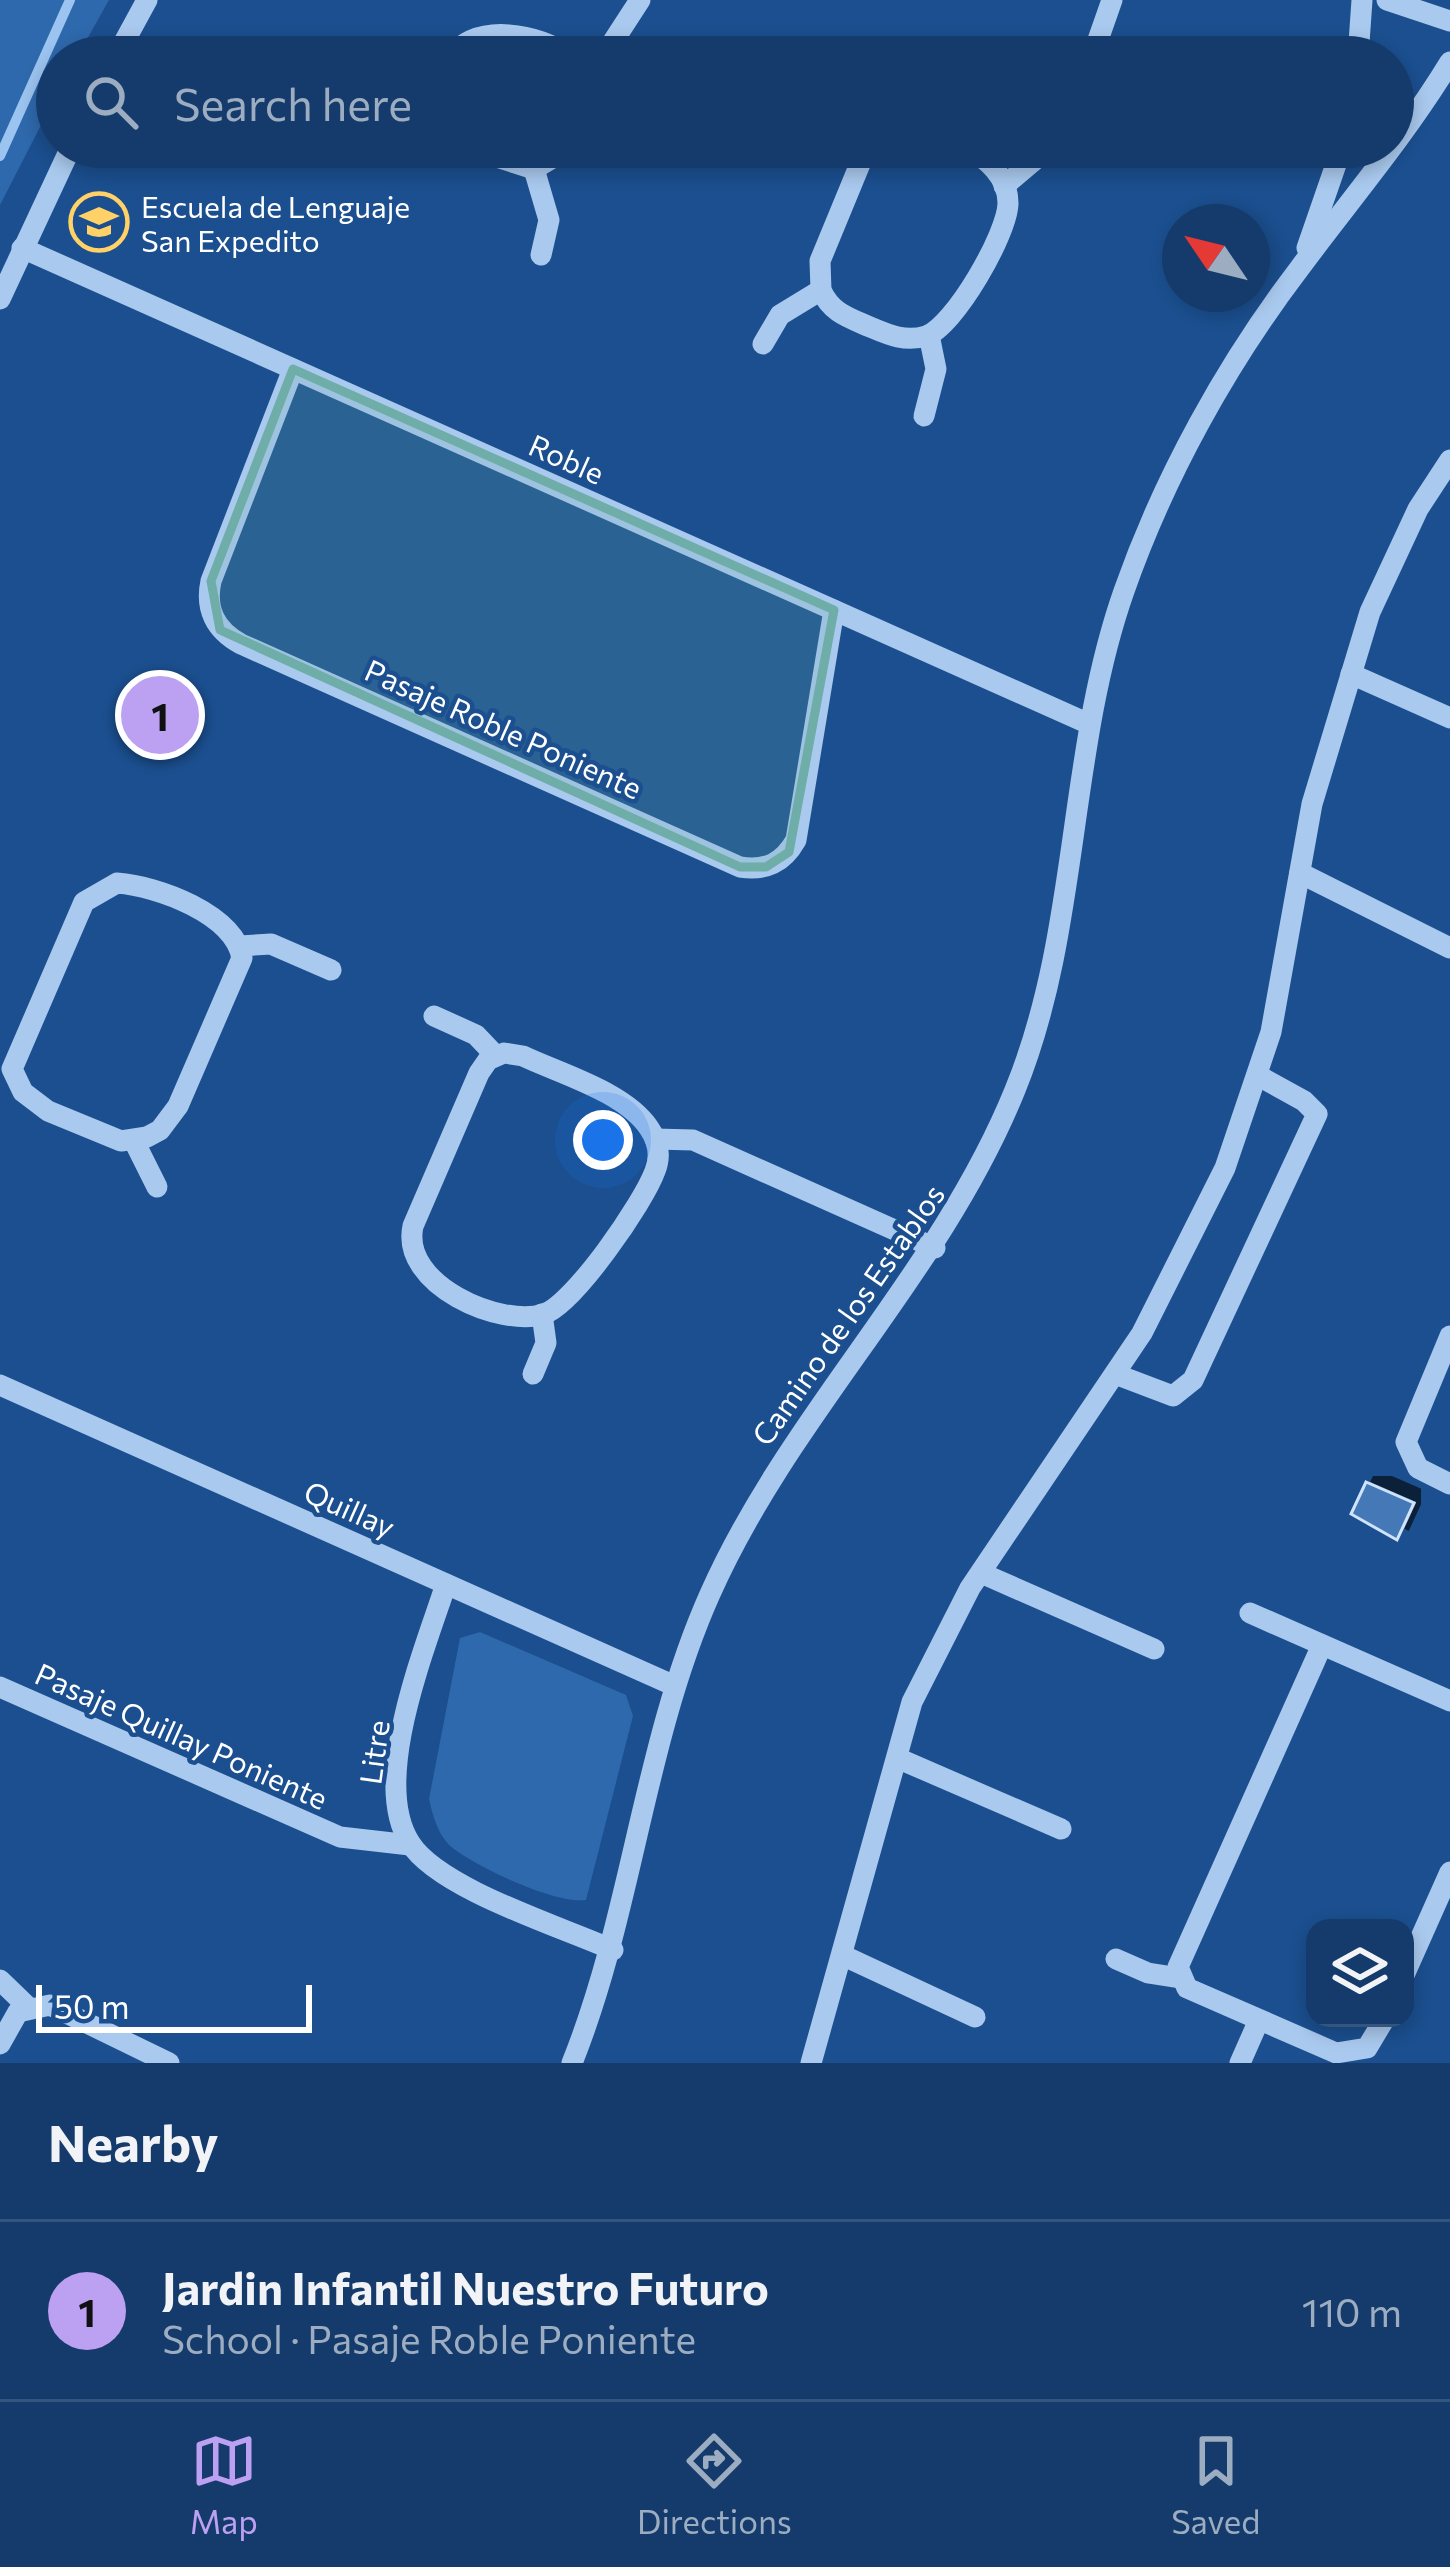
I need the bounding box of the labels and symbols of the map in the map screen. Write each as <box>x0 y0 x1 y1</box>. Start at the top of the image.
place label: Escuela de Lenguaje San Expedito <box>141 187 410 258</box>
school or university icon: Escuela de Lenguaje San Expedito <box>68 191 130 253</box>
north arrow <box>1162 204 1270 312</box>
street label: Roble <box>524 425 610 491</box>
street label: Pasaje Roble Poniente <box>360 650 648 806</box>
pin: 1 <box>121 670 199 760</box>
your location <box>573 1110 633 1170</box>
street label: Camino de los Establos <box>743 1176 951 1452</box>
street label: Quillay <box>299 1472 401 1544</box>
street label: Pasaje Quillay Poniente <box>30 1654 334 1816</box>
street label: Litre <box>350 1717 396 1787</box>
scale bar <box>36 1979 312 2032</box>

